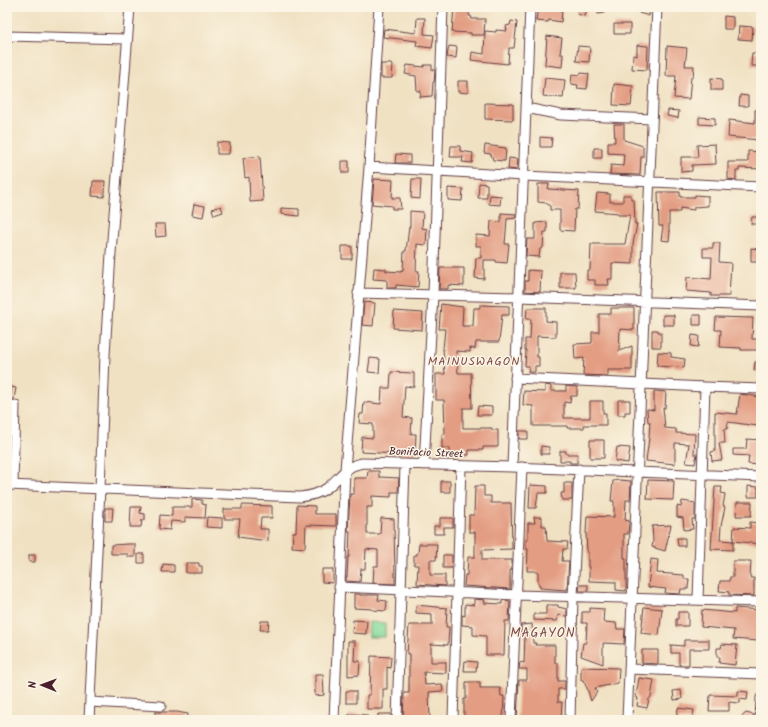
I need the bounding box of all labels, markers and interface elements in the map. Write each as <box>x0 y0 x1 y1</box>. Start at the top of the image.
district label: MAINUSWAGON <box>428 352 520 371</box>
street label: Bonifacio Street <box>388 443 464 463</box>
district label: MAGAYON <box>510 623 576 644</box>
north arrow <box>22 665 62 705</box>
text: N <box>24 681 42 688</box>

